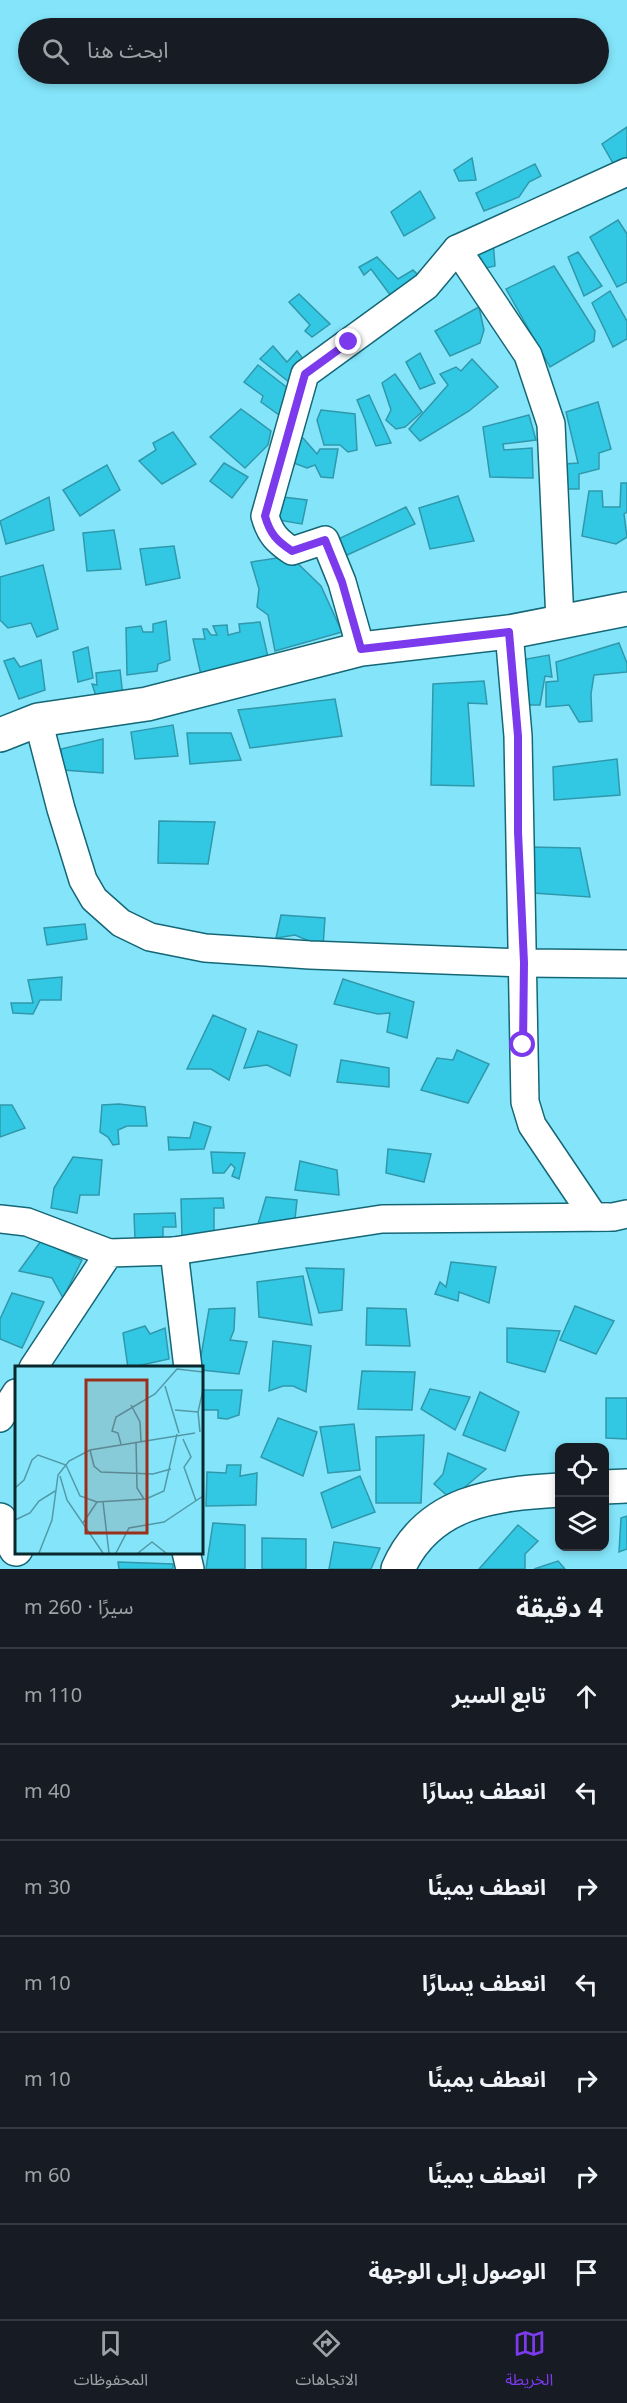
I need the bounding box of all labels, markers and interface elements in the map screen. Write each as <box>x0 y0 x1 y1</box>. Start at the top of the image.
search box <box>18 18 609 84</box>
text: ابحث هنا <box>87 28 169 74</box>
icon: search <box>39 35 72 68</box>
route end <box>335 328 361 354</box>
route start <box>509 1031 535 1057</box>
inset map <box>15 1366 202 1554</box>
map controls <box>555 1443 609 1551</box>
button: locate <box>555 1443 609 1497</box>
button: layers <box>555 1497 609 1551</box>
text: 4 دقيقة <box>516 1581 603 1636</box>
text: سيرًا · 260 m <box>24 1587 133 1629</box>
text: تابع السير <box>452 1673 546 1719</box>
text: 110 m <box>24 1675 82 1717</box>
icon: ahead <box>570 1680 603 1713</box>
text: انعطف يسارًا <box>422 1769 546 1815</box>
text: 40 m <box>24 1771 71 1813</box>
icon: left <box>570 1776 603 1809</box>
text: انعطف يمينًا <box>428 1865 546 1911</box>
text: 30 m <box>24 1867 71 1909</box>
icon: right <box>570 1872 603 1905</box>
text: انعطف يسارًا <box>422 1961 546 2007</box>
text: 10 m <box>24 1963 71 2005</box>
icon: left <box>570 1968 603 2001</box>
text: انعطف يمينًا <box>428 2057 546 2103</box>
text: 10 m <box>24 2059 71 2101</box>
icon: right <box>570 2064 603 2097</box>
text: انعطف يمينًا <box>428 2153 546 2199</box>
text: 60 m <box>24 2155 71 2197</box>
icon: right <box>570 2160 603 2193</box>
text: الوصول إلى الوجهة <box>368 2249 546 2295</box>
icon: arrive <box>570 2256 603 2289</box>
tab: المحفوظات <box>74 2327 148 2397</box>
tab: الاتجاهات <box>295 2327 358 2397</box>
tab: الخريطة <box>505 2327 553 2397</box>

